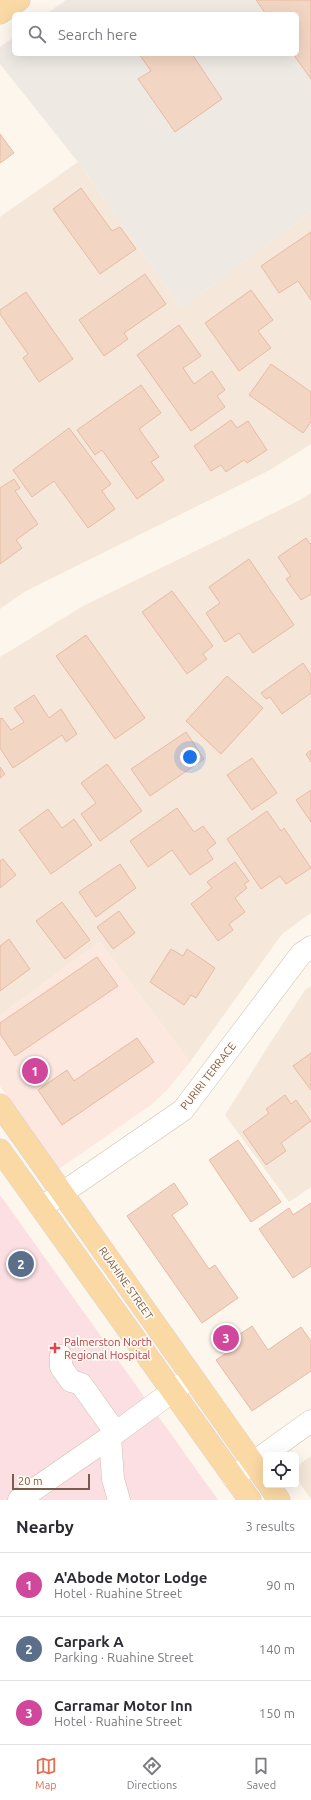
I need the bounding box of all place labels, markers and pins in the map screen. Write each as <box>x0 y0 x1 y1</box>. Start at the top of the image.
pin: 1 <box>22 1056 48 1086</box>
pin: 2 <box>8 1249 34 1279</box>
pin: 3 <box>213 1323 239 1353</box>
place label: Palmerston North Regional Hospital <box>64 1336 152 1361</box>
marker: Palmerston North Regional Hospital <box>49 1342 61 1354</box>

